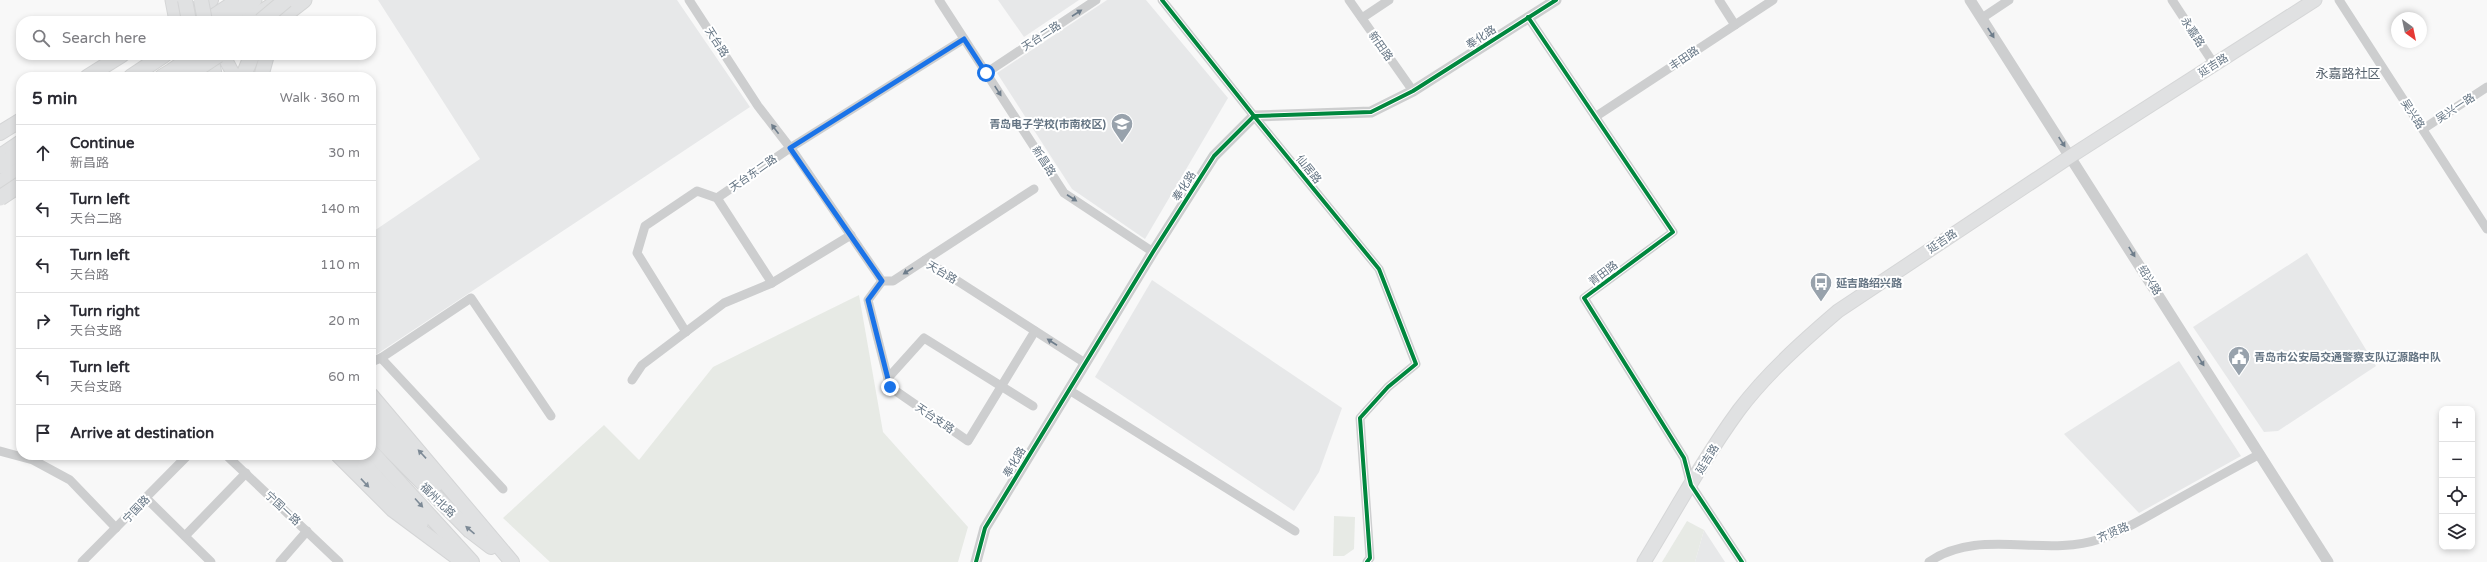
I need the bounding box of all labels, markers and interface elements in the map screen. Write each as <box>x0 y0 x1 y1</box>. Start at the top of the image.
one-way arrow <box>1071 9 1083 16</box>
north arrow <box>2391 12 2427 48</box>
street label: 永嘉路 <box>2178 15 2207 50</box>
search box <box>16 16 376 60</box>
street label: 天台二路 <box>1019 19 1063 54</box>
street label: 奉化路 <box>1464 23 1499 52</box>
street label: 天台路 <box>702 25 731 60</box>
icon: search <box>30 27 52 49</box>
one-way arrow <box>1987 28 1995 38</box>
text: Search here <box>62 29 146 47</box>
street label: 新田路 <box>1366 29 1395 64</box>
street label: 丰田路 <box>1667 44 1702 73</box>
street label: 延吉路 <box>2196 51 2231 80</box>
route start <box>977 64 995 82</box>
district label: 永嘉路社区 <box>2315 66 2381 82</box>
one-way arrow <box>994 86 1002 96</box>
text: 5 min <box>32 88 77 109</box>
text: Walk · 360 m <box>280 90 360 106</box>
street label: 吴兴一路 <box>2433 91 2477 126</box>
street label: 吴兴路 <box>2398 97 2427 132</box>
school or university icon: 青岛电子学校(市南校区) <box>1109 111 1135 144</box>
place label: 青岛电子学校(市南校区) <box>989 118 1107 131</box>
one-way arrow <box>771 123 780 134</box>
text: Continue <box>70 134 134 152</box>
one-way arrow <box>2058 137 2066 147</box>
icon: ahead <box>32 142 54 164</box>
street label: 新昌路 <box>1029 144 1058 179</box>
text: 30 m <box>328 145 360 161</box>
street label: 天台东二路 <box>727 152 780 195</box>
street label: 仙居路 <box>1293 152 1324 186</box>
text: 新昌路 <box>70 155 109 171</box>
street label: 奉化路 <box>1170 169 1199 204</box>
text: Turn left <box>70 190 130 208</box>
one-way arrow <box>1066 194 1077 202</box>
icon: left <box>32 198 54 220</box>
text: 140 m <box>320 201 360 217</box>
text: 天台二路 <box>70 211 122 227</box>
street label: 延吉路 <box>1925 227 1960 256</box>
text: Turn left <box>70 246 130 264</box>
one-way arrow <box>2128 246 2135 258</box>
icon: left <box>32 254 54 276</box>
text: 110 m <box>320 257 360 273</box>
street label: 天台路 <box>924 258 959 286</box>
street label: 青田路 <box>1586 258 1620 289</box>
street label: 绍兴路 <box>2135 263 2164 298</box>
text: 天台路 <box>70 267 109 283</box>
one-way arrow <box>902 267 913 275</box>
bus stop icon: 延吉路绍兴路 <box>1808 270 1834 303</box>
place label: 延吉路绍兴路 <box>1836 277 1903 290</box>
text: Turn right <box>70 302 140 320</box>
icon: right <box>32 310 54 332</box>
text: 20 m <box>328 313 360 329</box>
text: 天台支路 <box>70 323 122 339</box>
one-way arrow <box>1047 338 1057 346</box>
public building icon: 青岛市公安局交通警察支队辽源路中队 <box>2226 344 2252 377</box>
place label: 青岛市公安局交通警察支队辽源路中队 <box>2254 351 2441 364</box>
one-way arrow <box>2197 356 2205 367</box>
text: Turn left <box>70 358 130 376</box>
icon: left <box>32 366 54 388</box>
text: 60 m <box>328 369 360 385</box>
route end <box>881 378 899 396</box>
text: 天台支路 <box>70 379 122 395</box>
street label: 天台支路 <box>913 401 957 436</box>
map controls <box>2439 406 2475 550</box>
button: + <box>2439 406 2475 442</box>
icon: arrive <box>32 422 54 444</box>
text: Arrive at destination <box>70 424 214 442</box>
street label: 延吉路 <box>1693 442 1722 477</box>
button: − <box>2439 442 2475 478</box>
street label: 奉化路 <box>1000 445 1028 480</box>
one-way arrow <box>417 449 427 459</box>
button: locate <box>2439 478 2475 514</box>
one-way arrow <box>360 479 369 488</box>
street label: 福州北路 <box>417 480 458 520</box>
street label: 宁国一路 <box>262 489 303 528</box>
street label: 宁国路 <box>120 493 152 526</box>
one-way arrow <box>415 498 424 508</box>
button: layers <box>2439 514 2475 550</box>
street label: 齐贤路 <box>2095 520 2131 545</box>
one-way arrow <box>465 525 475 534</box>

